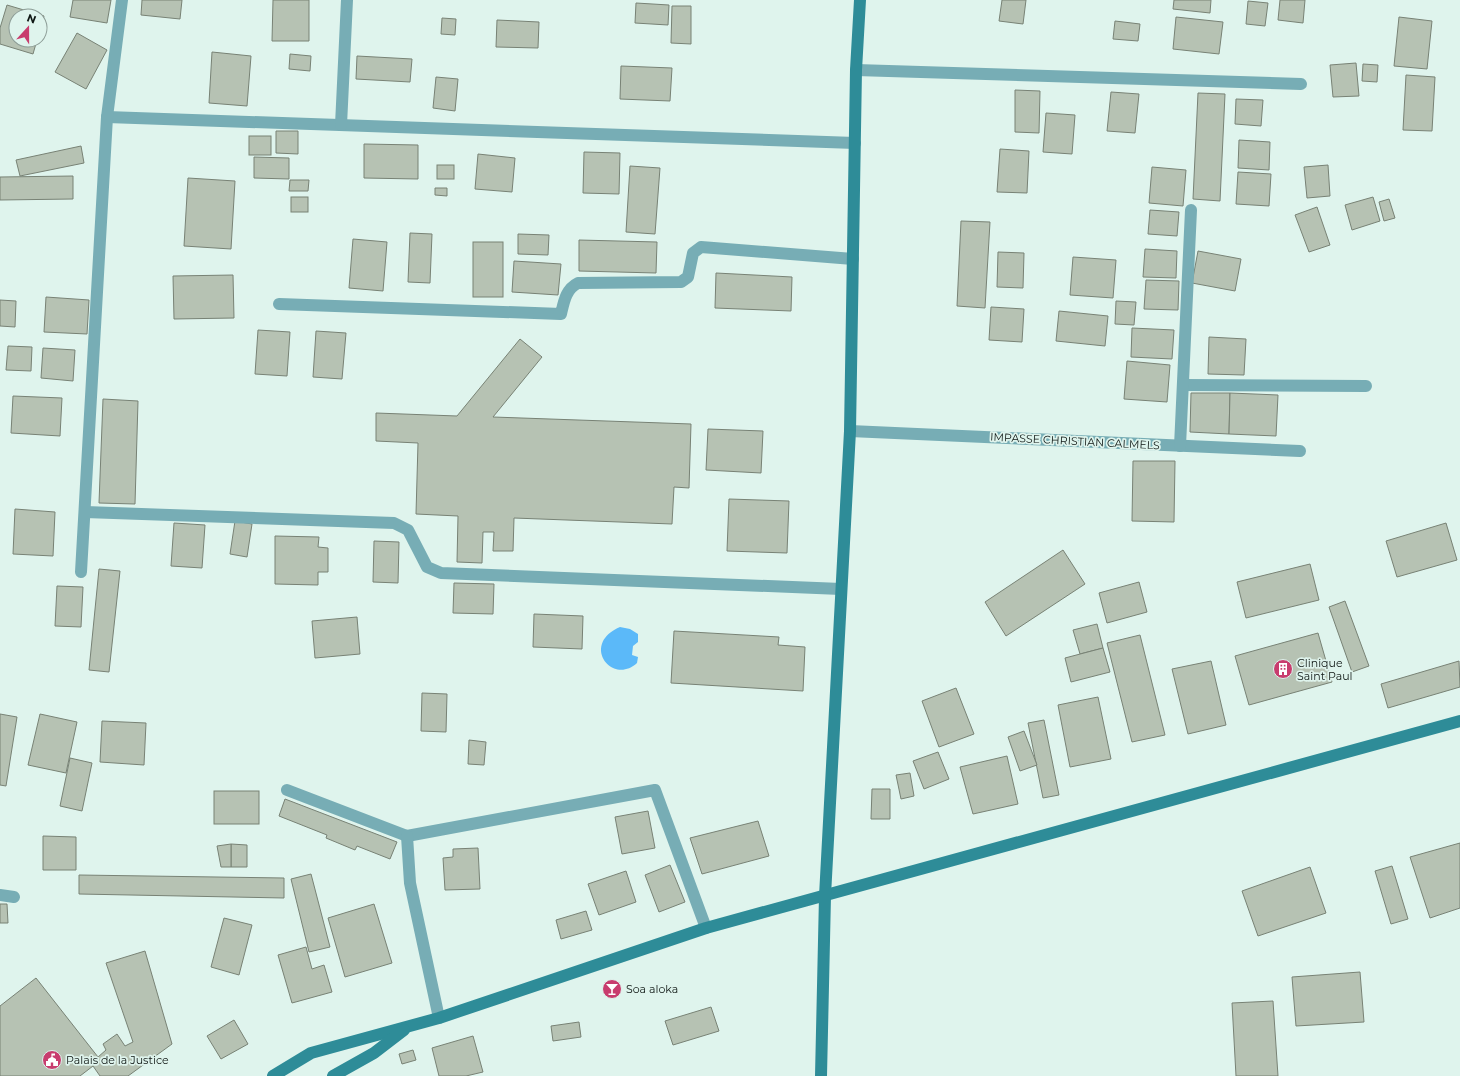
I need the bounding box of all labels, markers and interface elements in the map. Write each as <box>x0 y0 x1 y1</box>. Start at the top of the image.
north arrow <box>8 8 48 48</box>
text: N <box>25 11 38 27</box>
street label: IMPASSE CHRISTIAN CALMELS <box>990 430 1160 452</box>
place label: Clinique Saint Paul <box>1297 656 1353 683</box>
building icon: Clinique Saint Paul <box>1272 658 1294 680</box>
bar icon: Soa aloka <box>601 978 623 1000</box>
place label: Soa aloka <box>626 982 678 996</box>
public building icon: Palais de la Justice <box>41 1049 63 1071</box>
place label: Palais de la Justice <box>66 1053 169 1067</box>

